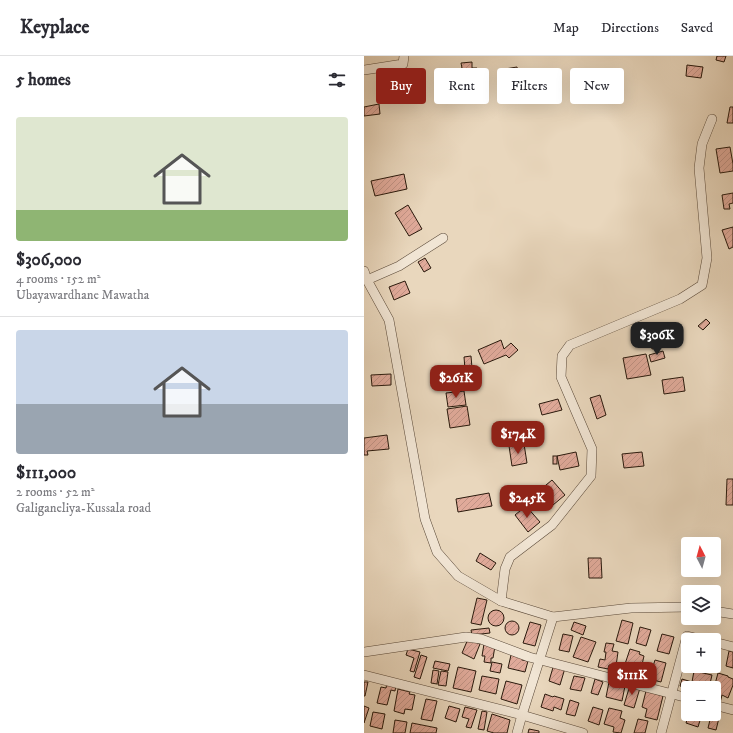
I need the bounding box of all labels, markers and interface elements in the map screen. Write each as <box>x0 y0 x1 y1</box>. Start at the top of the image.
text: Keyplace <box>20 16 89 39</box>
text: Map <box>553 19 579 37</box>
text: Directions <box>601 19 659 37</box>
text: Saved <box>681 19 713 37</box>
chip: Buy <box>376 68 426 104</box>
chip: Rent <box>434 68 489 104</box>
chip: Filters <box>497 68 562 104</box>
chip: New <box>570 68 624 104</box>
text: 5 homes <box>16 69 71 91</box>
icon: filters <box>326 69 348 91</box>
icon: home <box>146 143 218 215</box>
text: $306,000 <box>16 249 82 271</box>
text: 4 rooms · 152 m² <box>16 271 100 287</box>
text: Ubayawardhane Mawatha <box>16 287 149 303</box>
pin: $306K <box>629 322 685 356</box>
text: $306K <box>640 327 674 343</box>
icon: home <box>146 356 218 428</box>
pin: $261K <box>428 365 484 399</box>
text: $261K <box>439 370 473 386</box>
pin: $174K <box>490 421 546 455</box>
text: $174K <box>500 426 536 442</box>
text: $111,000 <box>16 462 76 484</box>
text: 2 rooms · 52 m² <box>16 484 95 500</box>
pin: $245K <box>499 485 555 519</box>
text: $245K <box>509 490 545 506</box>
text: Galiganeliya-Kussala road <box>16 500 151 516</box>
north arrow <box>681 537 721 577</box>
map controls <box>681 537 721 721</box>
button: layers <box>681 585 721 625</box>
button: + <box>681 633 721 673</box>
pin: $111K <box>604 662 660 696</box>
text: $111K <box>617 667 647 683</box>
button: − <box>681 681 721 721</box>

